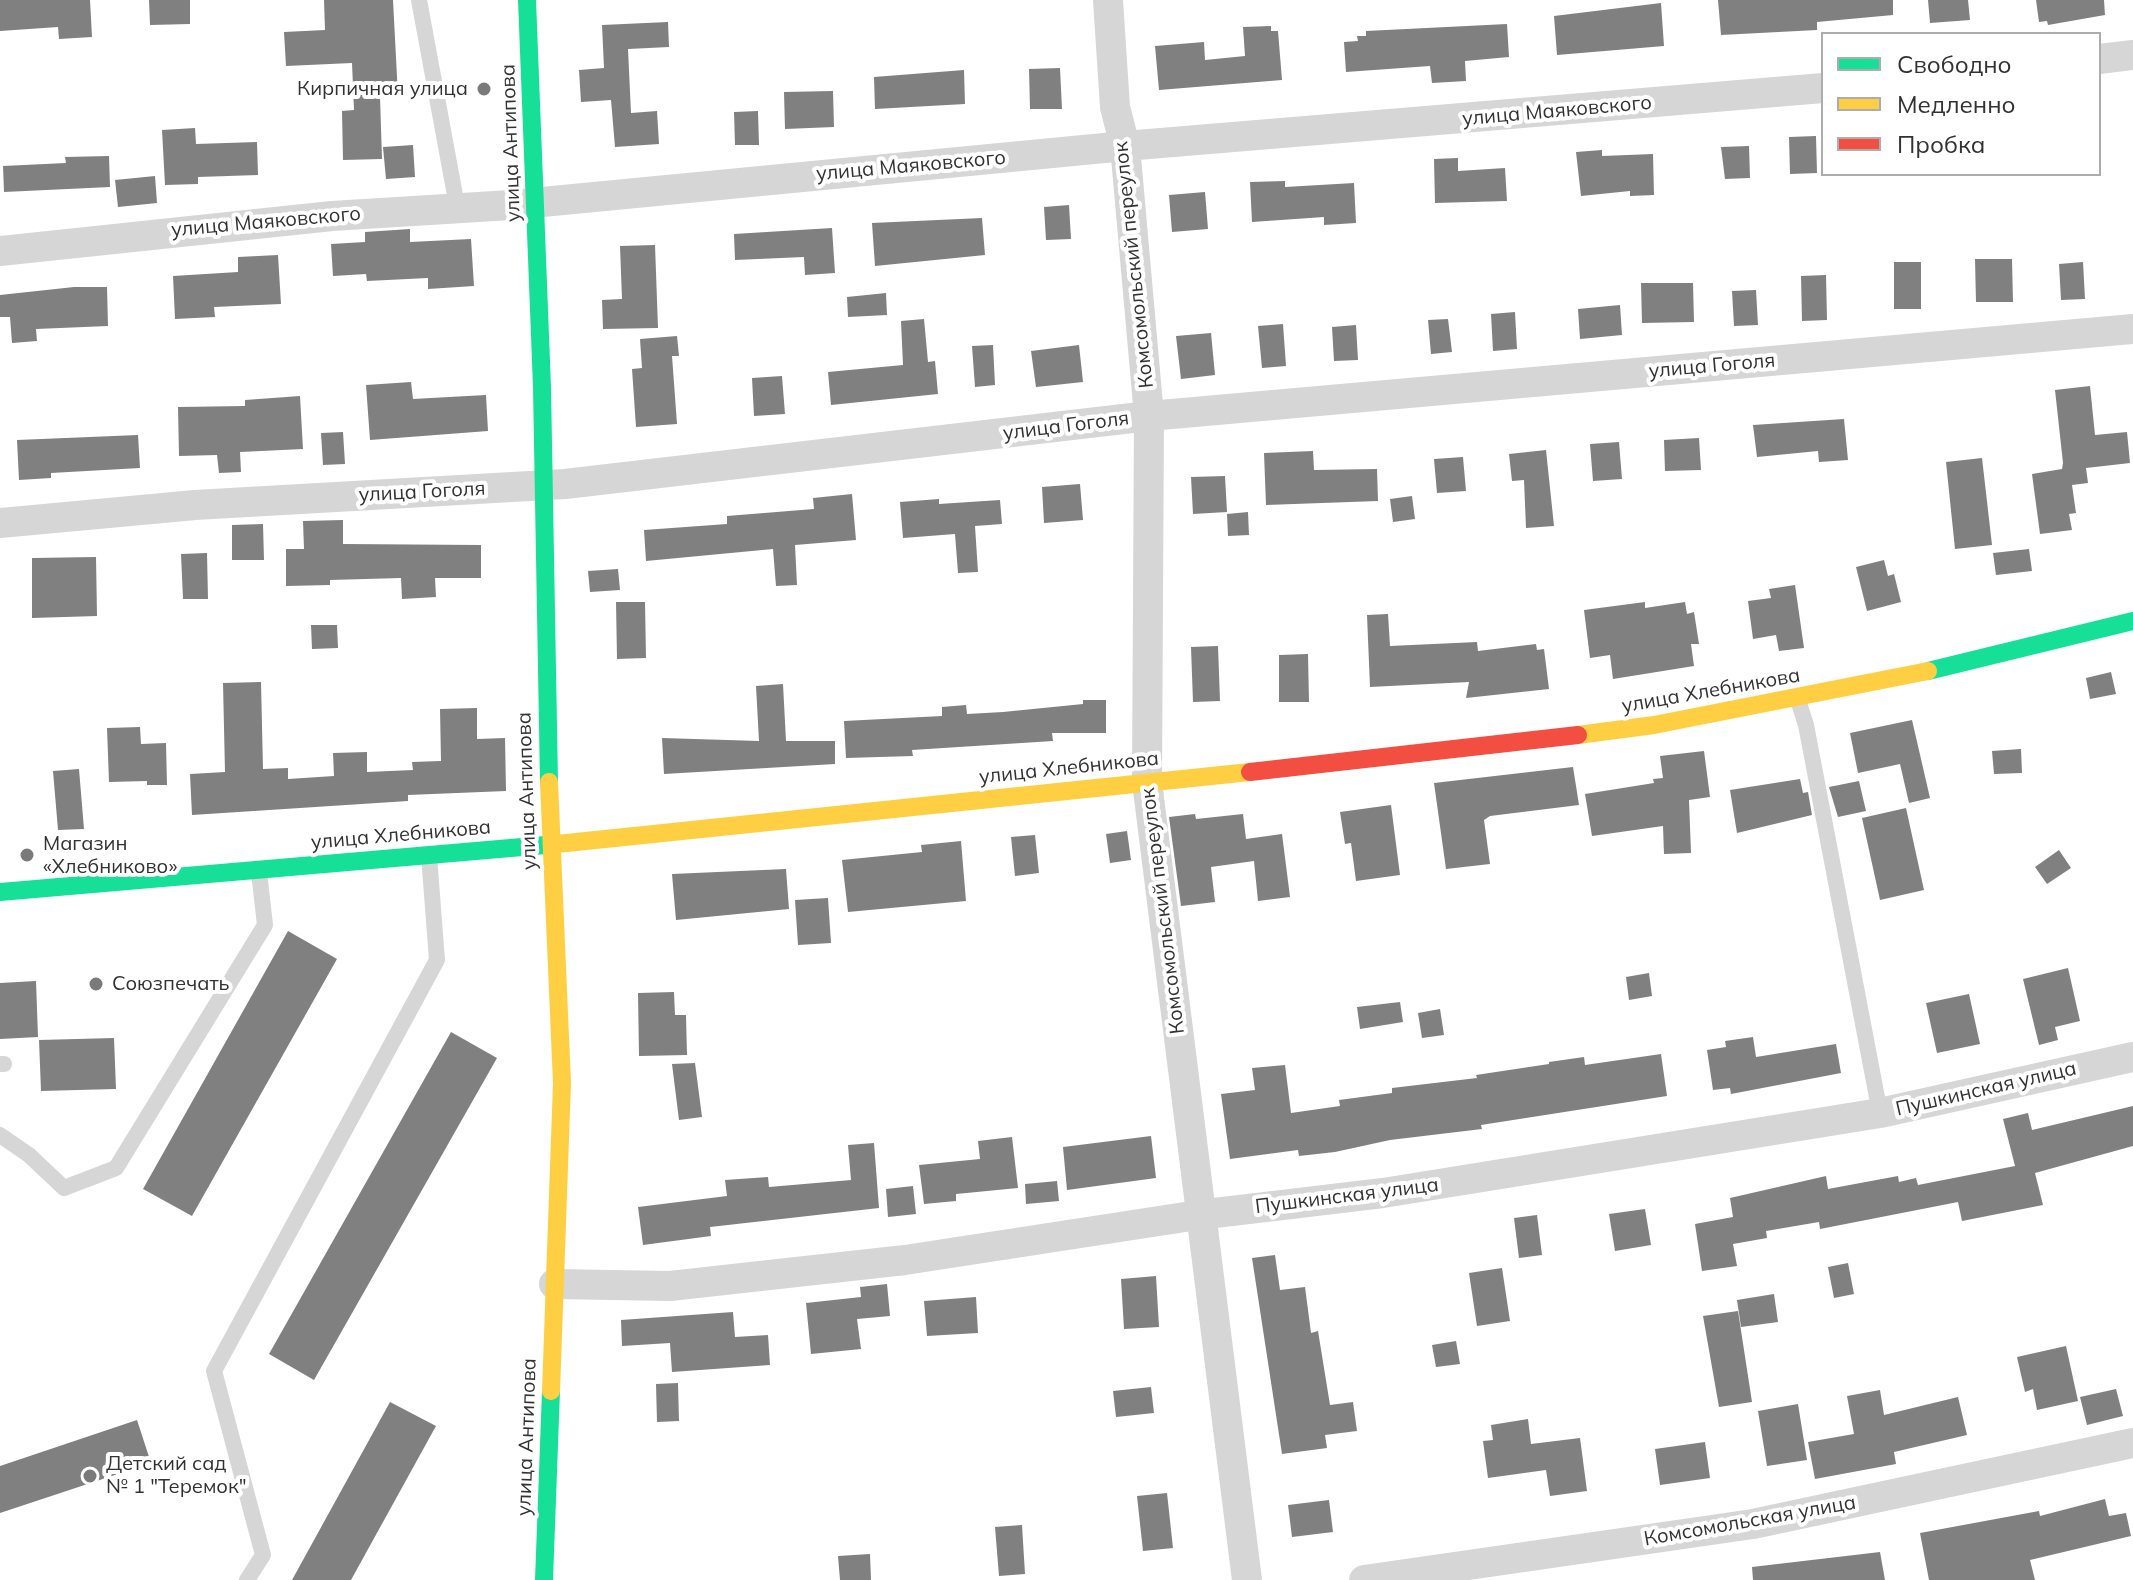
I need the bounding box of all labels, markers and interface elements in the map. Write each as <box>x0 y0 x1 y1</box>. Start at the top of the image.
legend <box>1821 32 2101 176</box>
text: Свободно <box>1897 49 2012 79</box>
street label: улица Антипова <box>496 64 526 222</box>
place label: Кирпичная улица <box>297 77 468 101</box>
marker: Кирпичная улица <box>475 80 493 98</box>
text: Медленно <box>1897 89 2016 119</box>
street label: улица Маяковского <box>1461 91 1653 131</box>
text: Пробка <box>1897 129 1985 159</box>
street label: Комсомольский переулок <box>1109 141 1159 389</box>
street label: улица Маяковского <box>815 146 1007 186</box>
street label: улица Маяковского <box>170 202 362 242</box>
street label: улица Гоголя <box>1648 349 1776 383</box>
street label: улица Гоголя <box>1002 406 1130 446</box>
street label: улица Гоголя <box>358 477 486 507</box>
street label: улица Хлебникова <box>1620 664 1802 718</box>
street label: улица Антипова <box>512 712 542 870</box>
street label: улица Хлебникова <box>978 747 1160 789</box>
street label: Комсомольский переулок <box>1136 787 1190 1035</box>
street label: улица Хлебникова <box>310 815 492 855</box>
place label: Магазин «Хлебниково» <box>43 832 177 879</box>
marker: Магазин «Хлебниково» <box>18 846 36 864</box>
place label: Союзпечать <box>112 972 230 996</box>
marker: Союзпечать <box>87 975 105 993</box>
street label: Пушкинская улица <box>1893 1057 2079 1121</box>
street label: Пушкинская улица <box>1254 1173 1440 1219</box>
street label: улица Антипова <box>512 1358 542 1516</box>
place label: Детский сад № 1 "Теремок" <box>106 1452 247 1499</box>
marker: Детский сад № 1 "Теремок" <box>81 1467 99 1485</box>
street label: Комсомольская улица <box>1642 1491 1858 1551</box>

